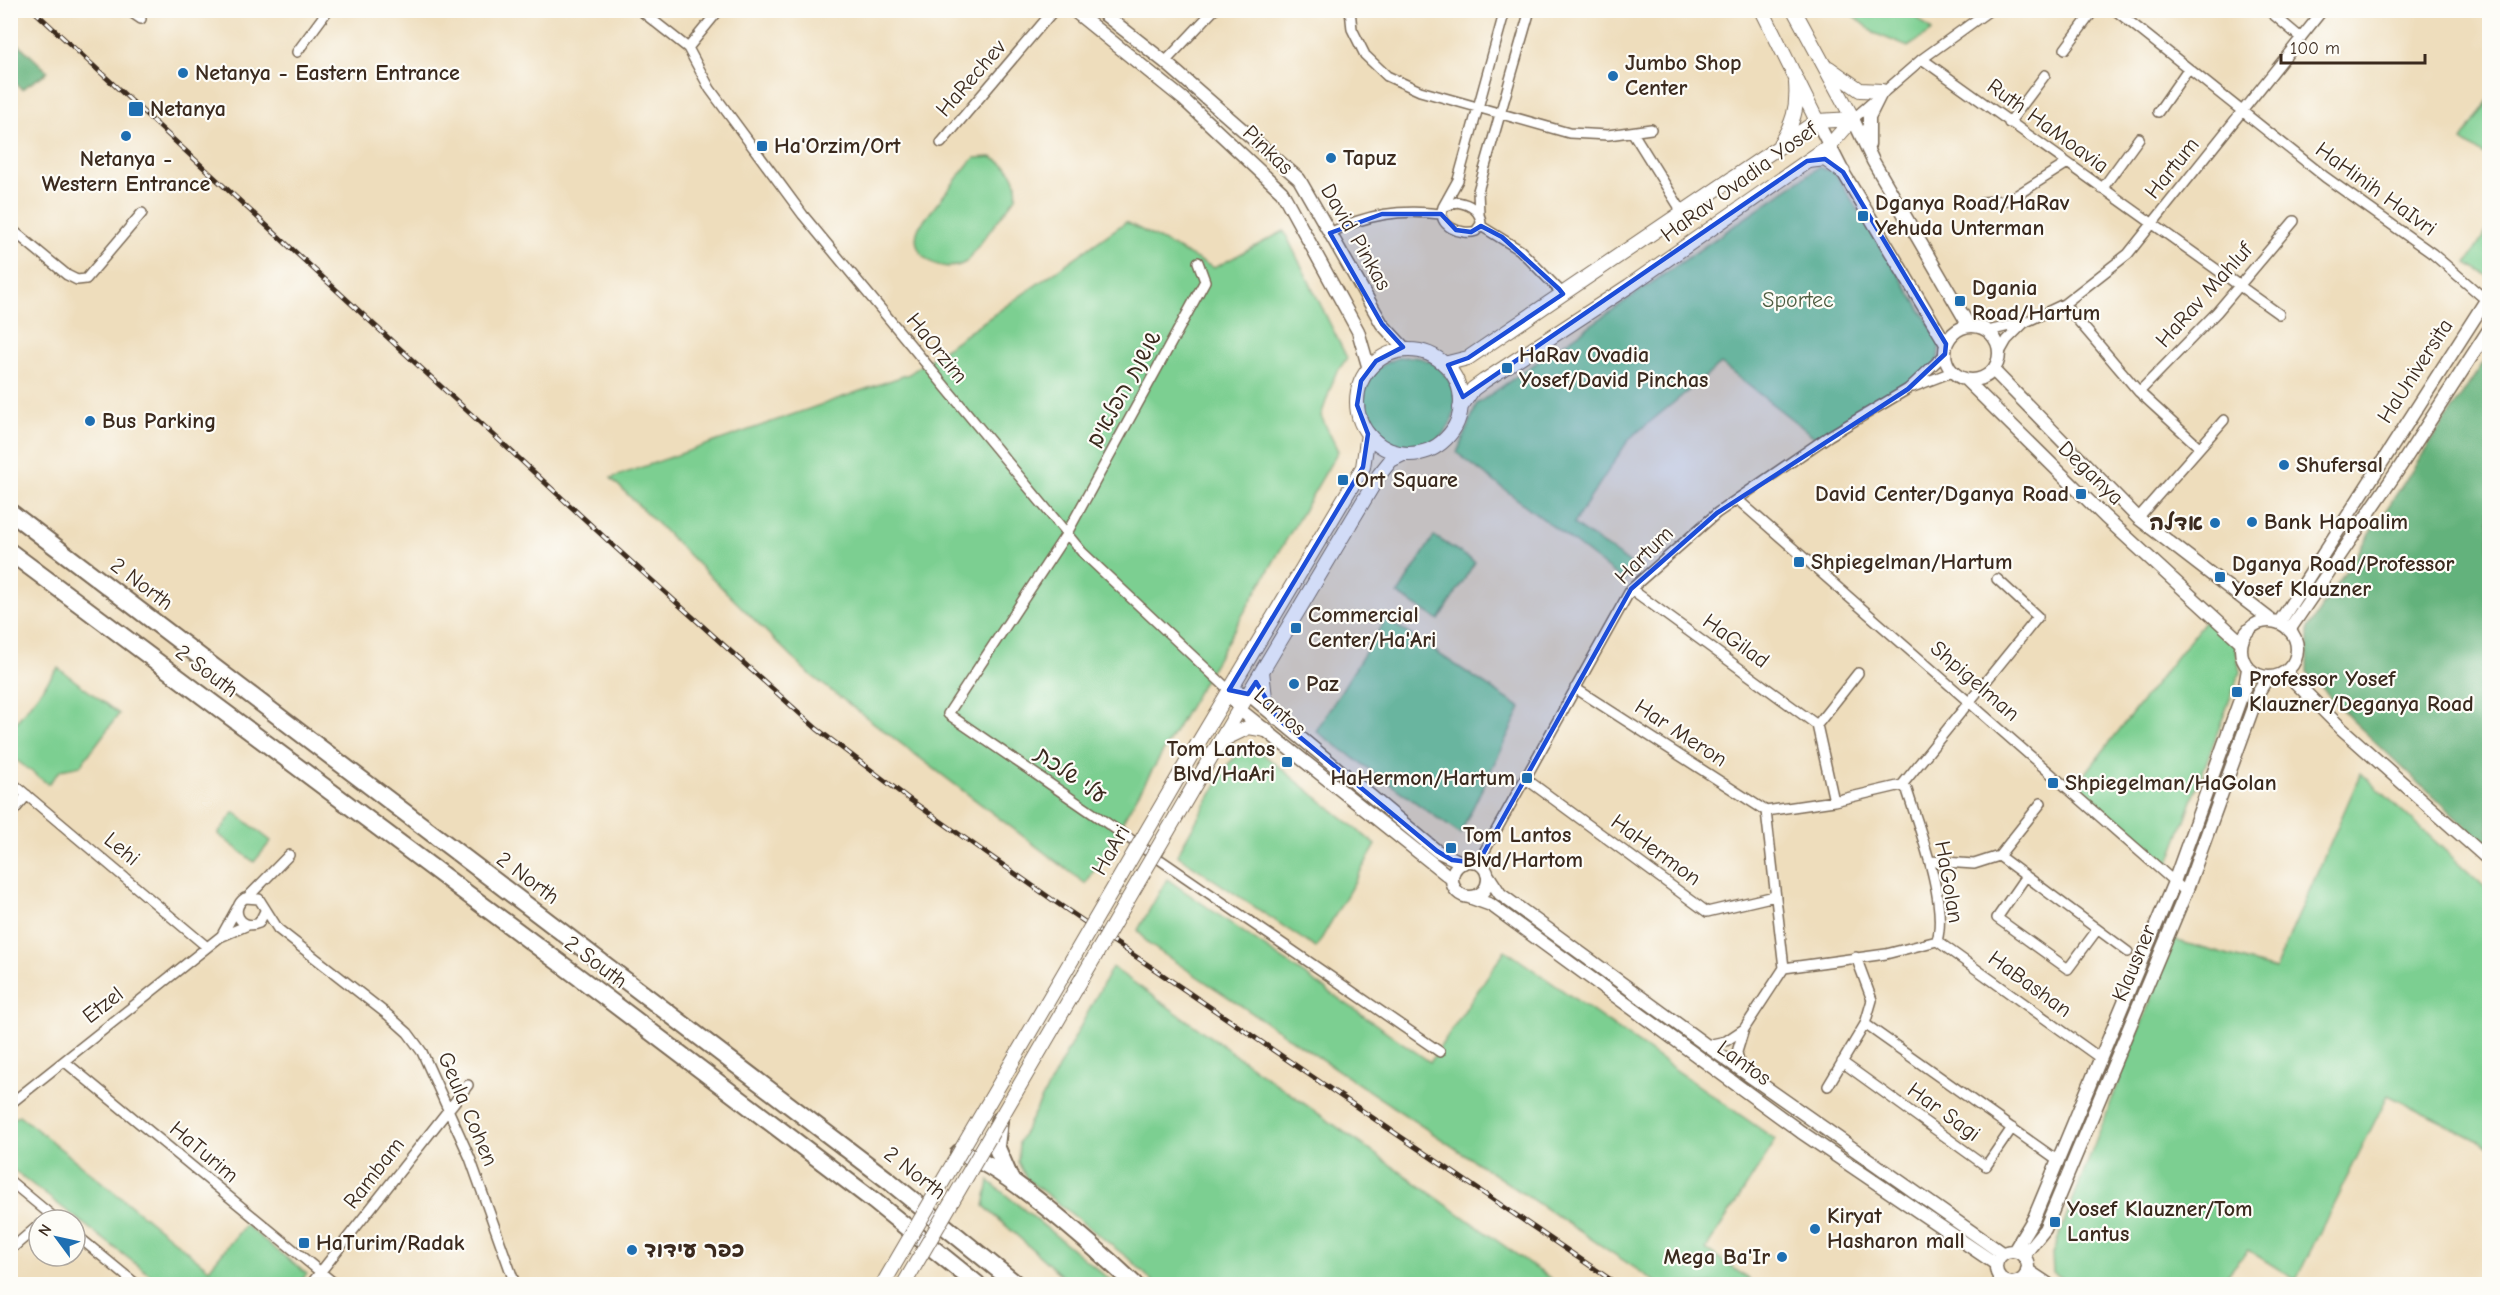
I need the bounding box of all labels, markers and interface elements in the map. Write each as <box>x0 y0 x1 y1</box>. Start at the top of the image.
scale bar <box>2281 27 2425 65</box>
street label: HaRechev <box>930 33 1012 122</box>
text: 100 m <box>2290 38 2340 59</box>
place label: Jumbo Shop Center <box>1625 50 1742 101</box>
place label: Netanya - Eastern Entrance <box>195 60 460 86</box>
marker: Netanya - Eastern Entrance <box>176 66 190 80</box>
marker: Jumbo Shop Center <box>1606 69 1620 83</box>
street label: Ruth HaMoavia <box>1982 73 2114 179</box>
place label: Netanya <box>150 96 226 122</box>
marker: Netanya <box>127 100 145 118</box>
street label: HaRav Ovadia Yosef <box>1656 115 1824 248</box>
street label: Pinkas <box>1237 120 1299 180</box>
marker: Netanya - Western Entrance <box>119 129 133 143</box>
street label: Hartum <box>2139 132 2205 204</box>
place label: Ha'Orzim/Ort <box>774 133 901 159</box>
street label: HaHinih HaIvri <box>2310 136 2442 242</box>
marker: Ha'Orzim/Ort <box>755 139 769 153</box>
place label: Tapuz <box>1343 145 1397 171</box>
place label: Netanya - Western Entrance <box>42 146 210 197</box>
marker: Tapuz <box>1324 151 1338 165</box>
street label: David Pinkas <box>1315 179 1397 295</box>
place label: Dganya Road/HaRav Yehuda Unterman <box>1875 190 2070 241</box>
marker: Dganya Road/HaRav Yehuda Unterman <box>1856 209 1870 223</box>
street label: HaRav Mahluf <box>2150 236 2259 353</box>
place label: Dgania Road/Hartum <box>1972 275 2100 326</box>
park label: Sportec <box>1762 287 1834 313</box>
marker: Dgania Road/Hartum <box>1953 294 1967 308</box>
street label: HaOrzim <box>901 308 973 388</box>
street label: HaUniversita <box>2372 314 2458 428</box>
street label: שושנת הפלאים <box>1081 326 1167 452</box>
place label: HaRav Ovadia Yosef/David Pinchas <box>1519 342 1708 393</box>
marker: HaRav Ovadia Yosef/David Pinchas <box>1500 361 1514 375</box>
place label: Bus Parking <box>102 408 216 434</box>
marker: Bus Parking <box>83 414 97 428</box>
street label: Deganya <box>2053 436 2129 510</box>
place label: Shufersal <box>2296 452 2383 478</box>
marker: Shufersal <box>2277 458 2291 472</box>
place label: Ort Square <box>1355 467 1458 493</box>
marker: Ort Square <box>1336 473 1350 487</box>
place label: David Center/Dganya Road <box>1815 481 2069 507</box>
marker: David Center/Dganya Road <box>2074 487 2088 501</box>
place label: Bank Hapoalim <box>2264 509 2408 535</box>
place label: אדלה <box>2150 510 2203 536</box>
marker: Bank Hapoalim <box>2245 515 2259 529</box>
marker: אדלה <box>2208 516 2222 530</box>
street label: Hartum <box>1609 520 1679 590</box>
place label: Shpiegelman/Hartum <box>1811 549 2012 575</box>
place label: Dganya Road/Professor Yosef Klauzner <box>2232 551 2455 602</box>
street label: 2 North <box>106 552 178 616</box>
marker: Shpiegelman/Hartum <box>1792 555 1806 569</box>
marker: Dganya Road/Professor Yosef Klauzner <box>2213 570 2227 584</box>
place label: Commercial Center/Ha'Ari <box>1308 602 1436 653</box>
street label: HaGilad <box>1698 608 1774 674</box>
marker: Commercial Center/Ha'Ari <box>1289 621 1303 635</box>
street label: Shpigelman <box>1925 635 2025 727</box>
street label: 2 South <box>170 639 244 703</box>
place label: Professor Yosef Klauzner/Deganya Road <box>2249 666 2474 717</box>
place label: Paz <box>1306 671 1339 697</box>
marker: Paz <box>1287 677 1301 691</box>
street label: Lantos <box>1249 682 1311 742</box>
marker: Professor Yosef Klauzner/Deganya Road <box>2230 685 2244 699</box>
street label: Har Meron <box>1630 694 1732 772</box>
place label: Tom Lantos Blvd/HaAri <box>1167 736 1275 787</box>
street label: עלי שלכת <box>1029 740 1112 809</box>
marker: Tom Lantos Blvd/HaAri <box>1280 755 1294 769</box>
place label: HaHermon/Hartum <box>1330 765 1515 791</box>
place label: Shpiegelman/HaGolan <box>2065 770 2277 796</box>
marker: HaHermon/Hartum <box>1520 771 1534 785</box>
marker: Shpiegelman/HaGolan <box>2046 776 2060 790</box>
street label: HaHermon <box>1606 809 1706 891</box>
street label: HaAri <box>1086 820 1136 880</box>
place label: Tom Lantos Blvd/Hartom <box>1463 822 1583 873</box>
street label: Lehi <box>99 827 145 871</box>
street label: HaGolan <box>1929 839 1969 925</box>
marker: Tom Lantos Blvd/Hartom <box>1444 841 1458 855</box>
street label: 2 North <box>492 846 564 910</box>
street label: Klausner <box>2106 920 2162 1005</box>
street label: 2 South <box>559 930 633 994</box>
street label: HaBashan <box>1983 945 2077 1023</box>
street label: Etzel <box>77 981 129 1029</box>
street label: Lantos <box>1712 1035 1776 1091</box>
street label: Geula Cohen <box>432 1048 504 1170</box>
street label: Har Sagi <box>1903 1077 1985 1147</box>
street label: HaTurim <box>164 1116 244 1188</box>
street label: Rambam <box>338 1132 410 1214</box>
street label: 2 North <box>879 1141 951 1205</box>
place label: Yosef Klauzner/Tom Lantus <box>2067 1196 2253 1247</box>
place label: Kiryat Hasharon mall <box>1827 1203 1965 1254</box>
north arrow <box>27 1208 87 1268</box>
marker: Yosef Klauzner/Tom Lantus <box>2048 1215 2062 1229</box>
text: N <box>35 1221 56 1240</box>
marker: Kiryat Hasharon mall <box>1808 1222 1822 1236</box>
place label: HaTurim/Radak <box>316 1230 465 1256</box>
marker: HaTurim/Radak <box>297 1236 311 1250</box>
place label: כפר עידוד <box>644 1237 745 1263</box>
marker: כפר עידוד <box>625 1243 639 1257</box>
place label: Mega Ba'Ir <box>1663 1244 1770 1270</box>
marker: Mega Ba'Ir <box>1775 1250 1789 1264</box>

